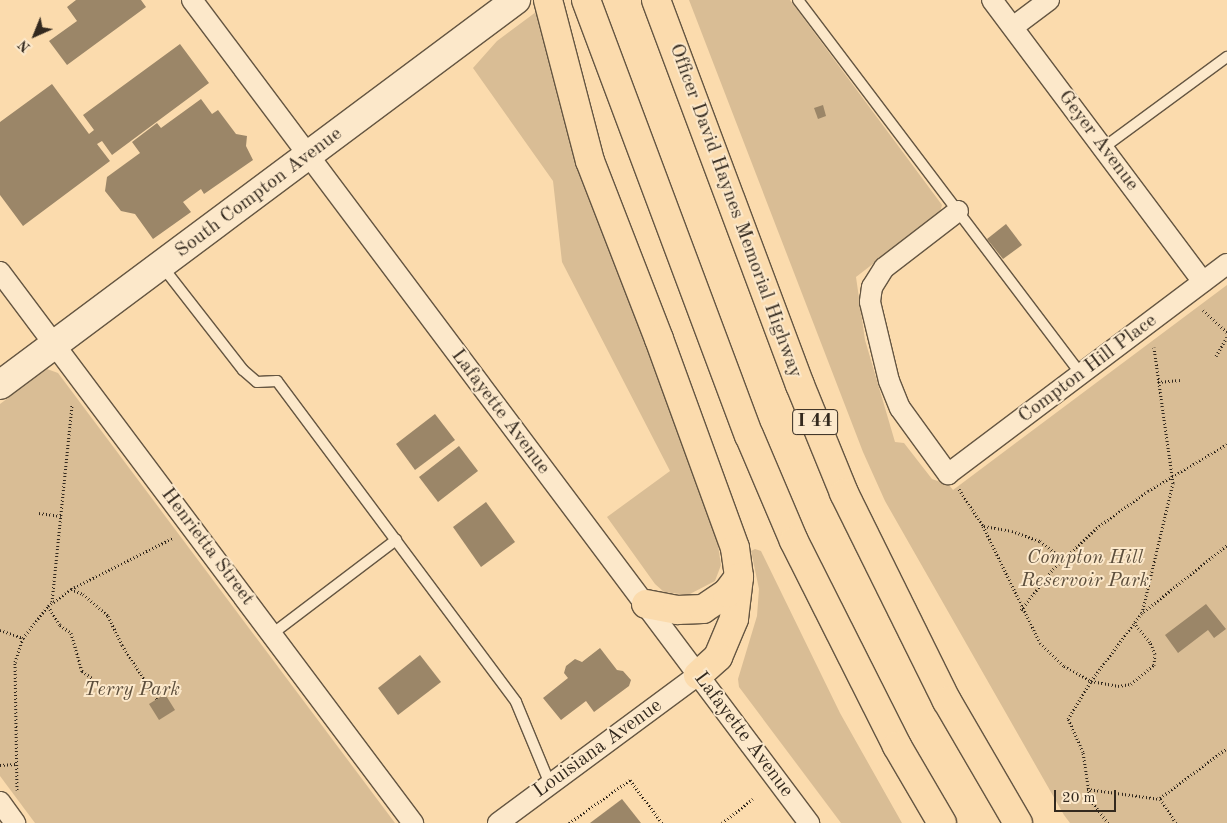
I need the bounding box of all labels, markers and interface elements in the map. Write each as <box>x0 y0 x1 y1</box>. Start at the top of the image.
north arrow <box>10 10 60 60</box>
text: N <box>16 37 33 55</box>
street label: Officer David Haynes Memorial Highway <box>663 41 807 381</box>
street label: Geyer Avenue <box>1052 86 1144 196</box>
street label: South Compton Avenue <box>171 122 347 264</box>
street label: Compton Hill Place <box>1014 309 1162 429</box>
street label: Lafayette Avenue <box>445 345 555 479</box>
road number: I 44 <box>791 406 839 438</box>
street label: Henrietta Street <box>155 483 259 611</box>
park label: Compton Hill Reservoir Park <box>1021 546 1149 593</box>
street label: Lafayette Avenue <box>688 668 798 802</box>
park label: Terry Park <box>84 678 180 702</box>
street label: Louisiana Avenue <box>529 694 667 804</box>
scale bar <box>1057 780 1120 812</box>
text: 20 m <box>1062 791 1096 806</box>

